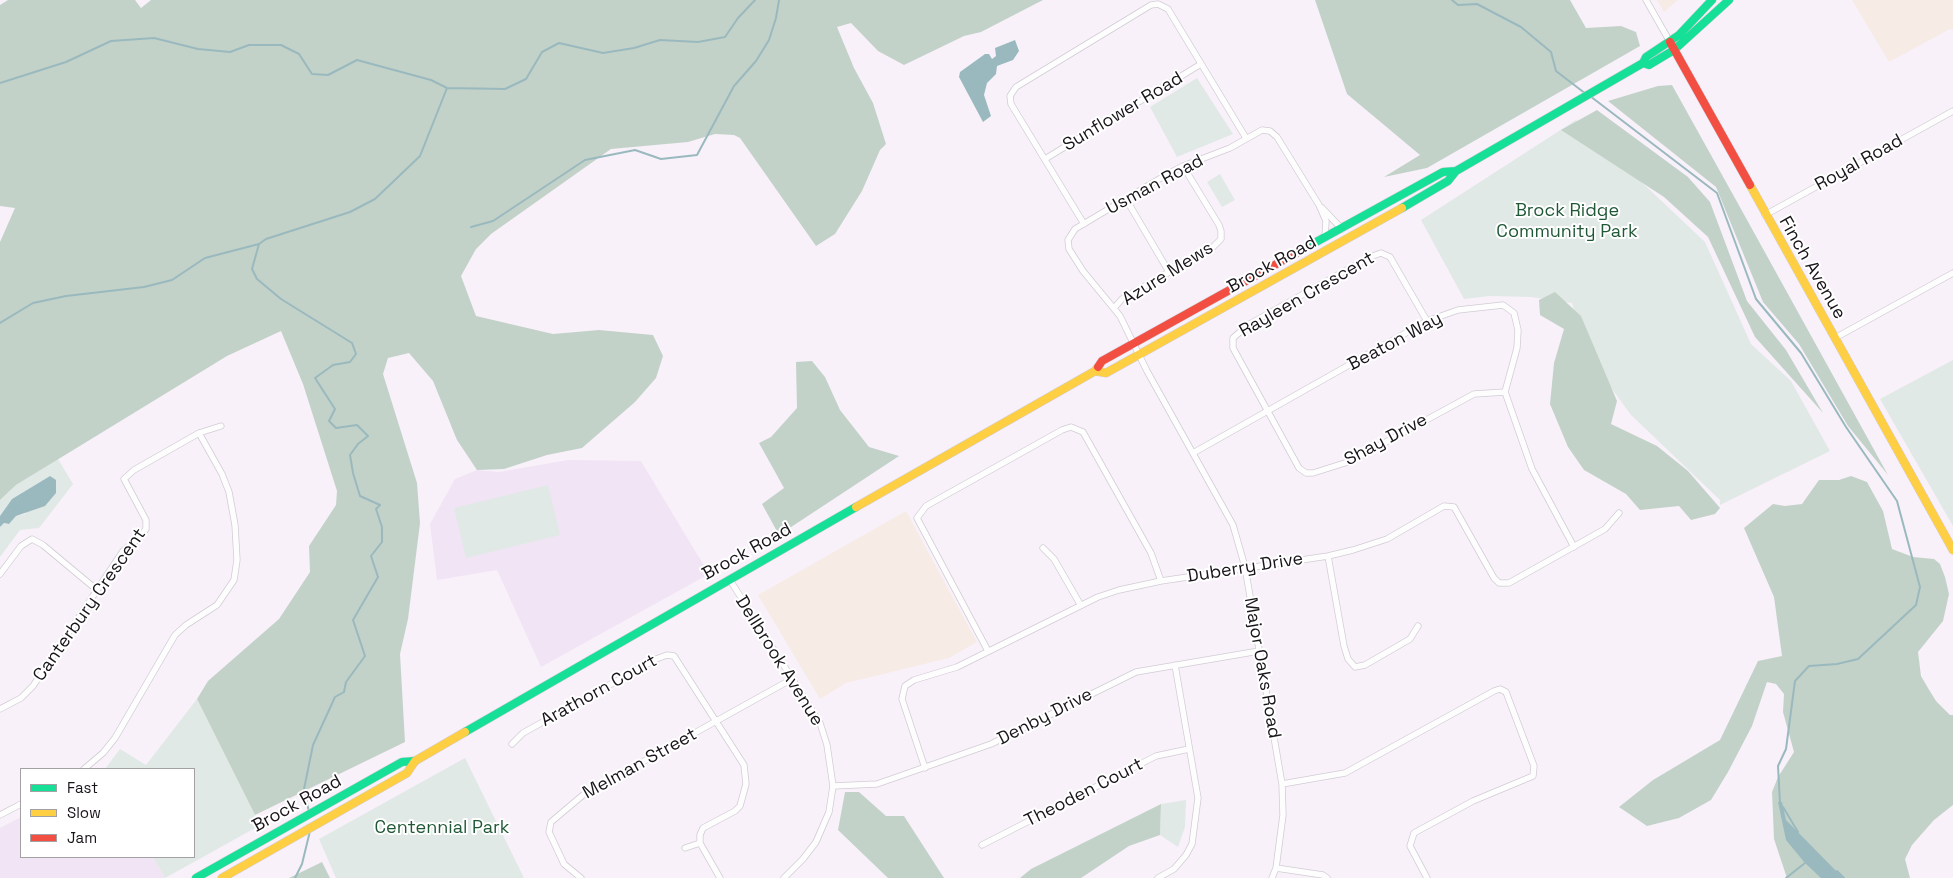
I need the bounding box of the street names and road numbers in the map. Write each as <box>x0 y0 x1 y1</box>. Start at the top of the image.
street label: Sunflower Road <box>1059 68 1187 156</box>
street label: Royal Road <box>1811 130 1907 196</box>
street label: Usman Road <box>1103 150 1207 220</box>
street label: Finch Avenue <box>1774 213 1850 323</box>
street label: Brock Road <box>1224 232 1320 298</box>
street label: Azure Mews <box>1118 237 1218 311</box>
street label: Rayleen Crescent <box>1236 248 1378 342</box>
street label: Beaton Way <box>1344 308 1446 376</box>
street label: Shay Drive <box>1341 409 1431 471</box>
street label: Brock Road <box>699 519 795 585</box>
street label: Canterbury Crescent <box>29 524 151 686</box>
street label: Duberry Drive <box>1185 548 1305 588</box>
street label: Dellbrook Avenue <box>730 592 828 730</box>
street label: Major Oaks Road <box>1239 596 1285 740</box>
street label: Arathorn Court <box>537 650 661 732</box>
street label: Denby Drive <box>994 684 1096 750</box>
street label: Melman Street <box>579 724 701 804</box>
street label: Theoden Court <box>1021 754 1147 832</box>
street label: Brock Road <box>249 771 345 837</box>

